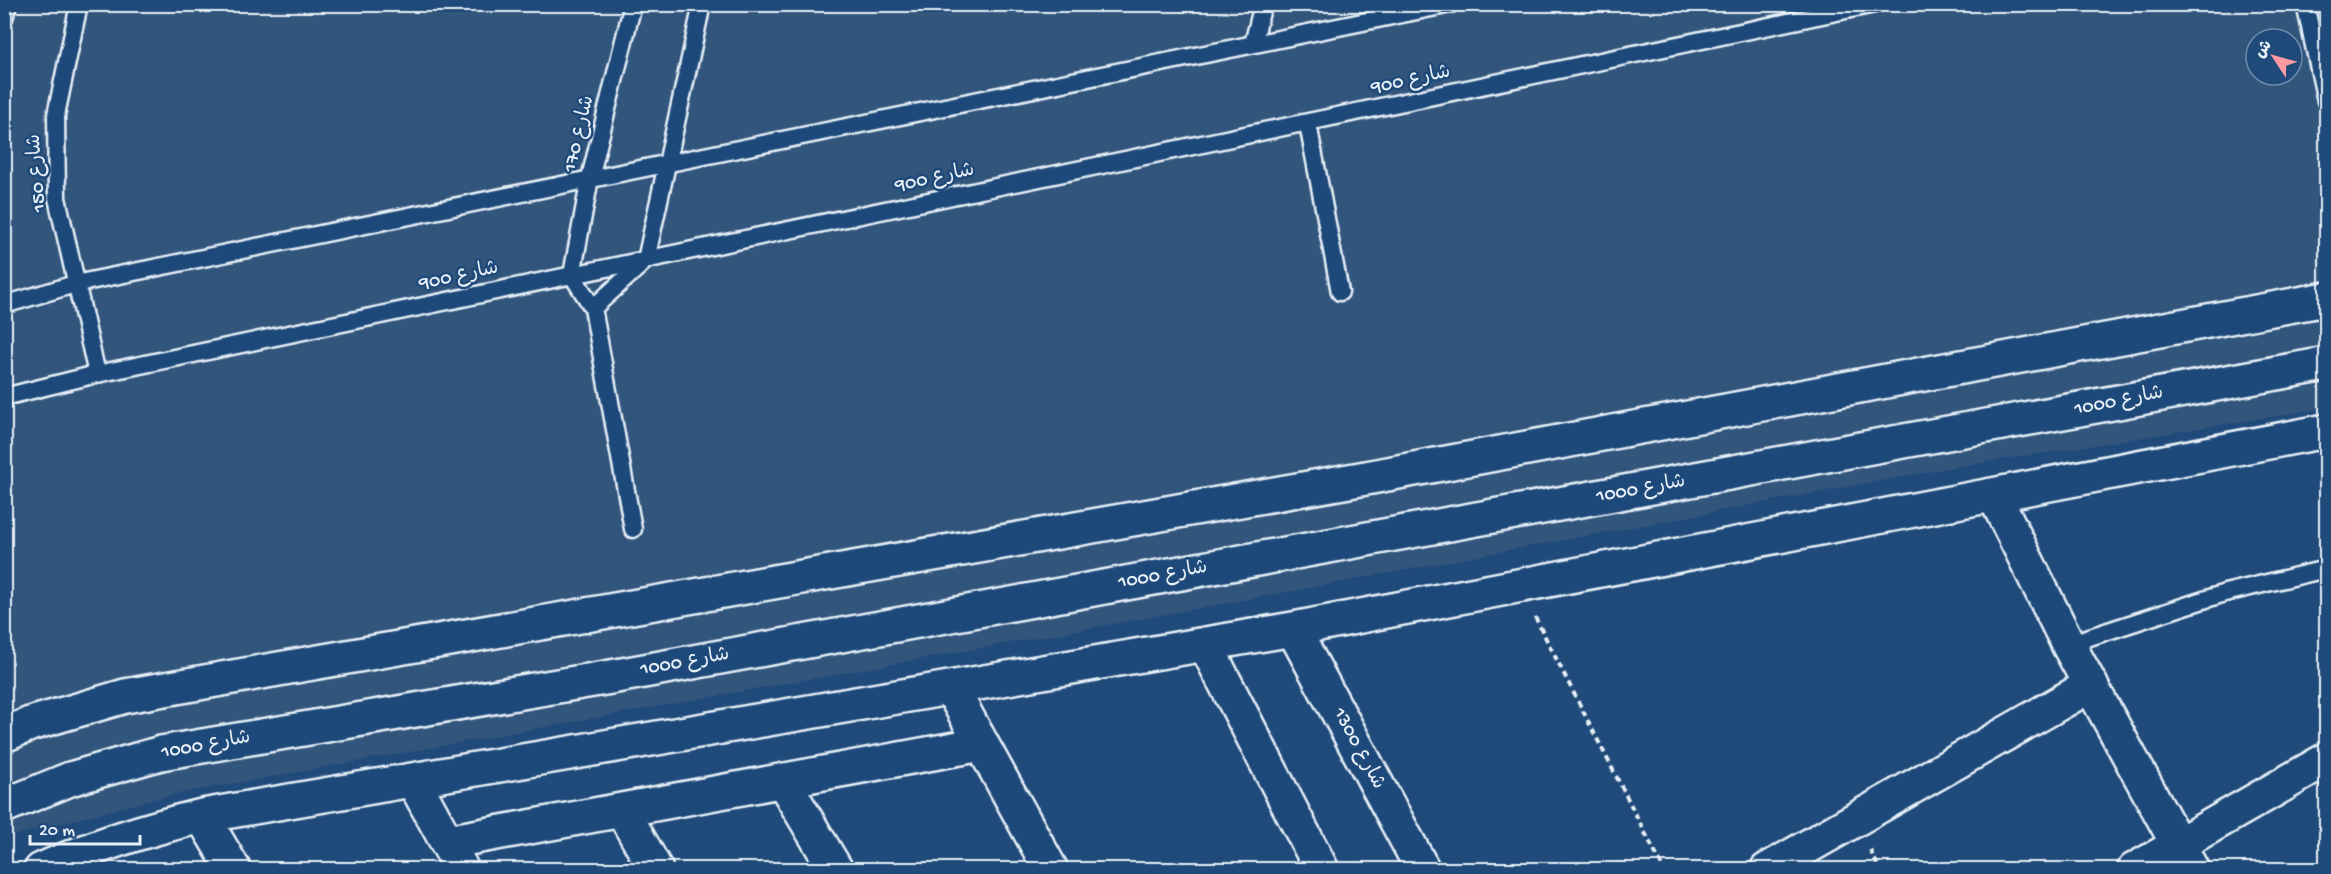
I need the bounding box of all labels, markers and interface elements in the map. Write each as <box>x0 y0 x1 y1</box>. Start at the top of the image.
north arrow <box>2244 27 2304 87</box>
text: ش <box>2252 38 2278 63</box>
street label: شارع 900 <box>1368 60 1453 101</box>
street label: شارع 170 <box>558 93 601 176</box>
street label: شارع 150 <box>23 133 52 214</box>
street label: شارع 900 <box>892 158 977 199</box>
street label: شارع 900 <box>416 256 501 297</box>
street label: شارع 1000 <box>2071 381 2165 422</box>
street label: شارع 1000 <box>1593 470 1687 509</box>
street label: شارع 1000 <box>1115 556 1209 595</box>
street label: شارع 1000 <box>637 643 731 682</box>
street label: شارع 1300 <box>1326 703 1390 794</box>
street label: شارع 1000 <box>158 726 252 765</box>
scale bar <box>30 808 140 846</box>
text: 20 m <box>39 821 75 842</box>

